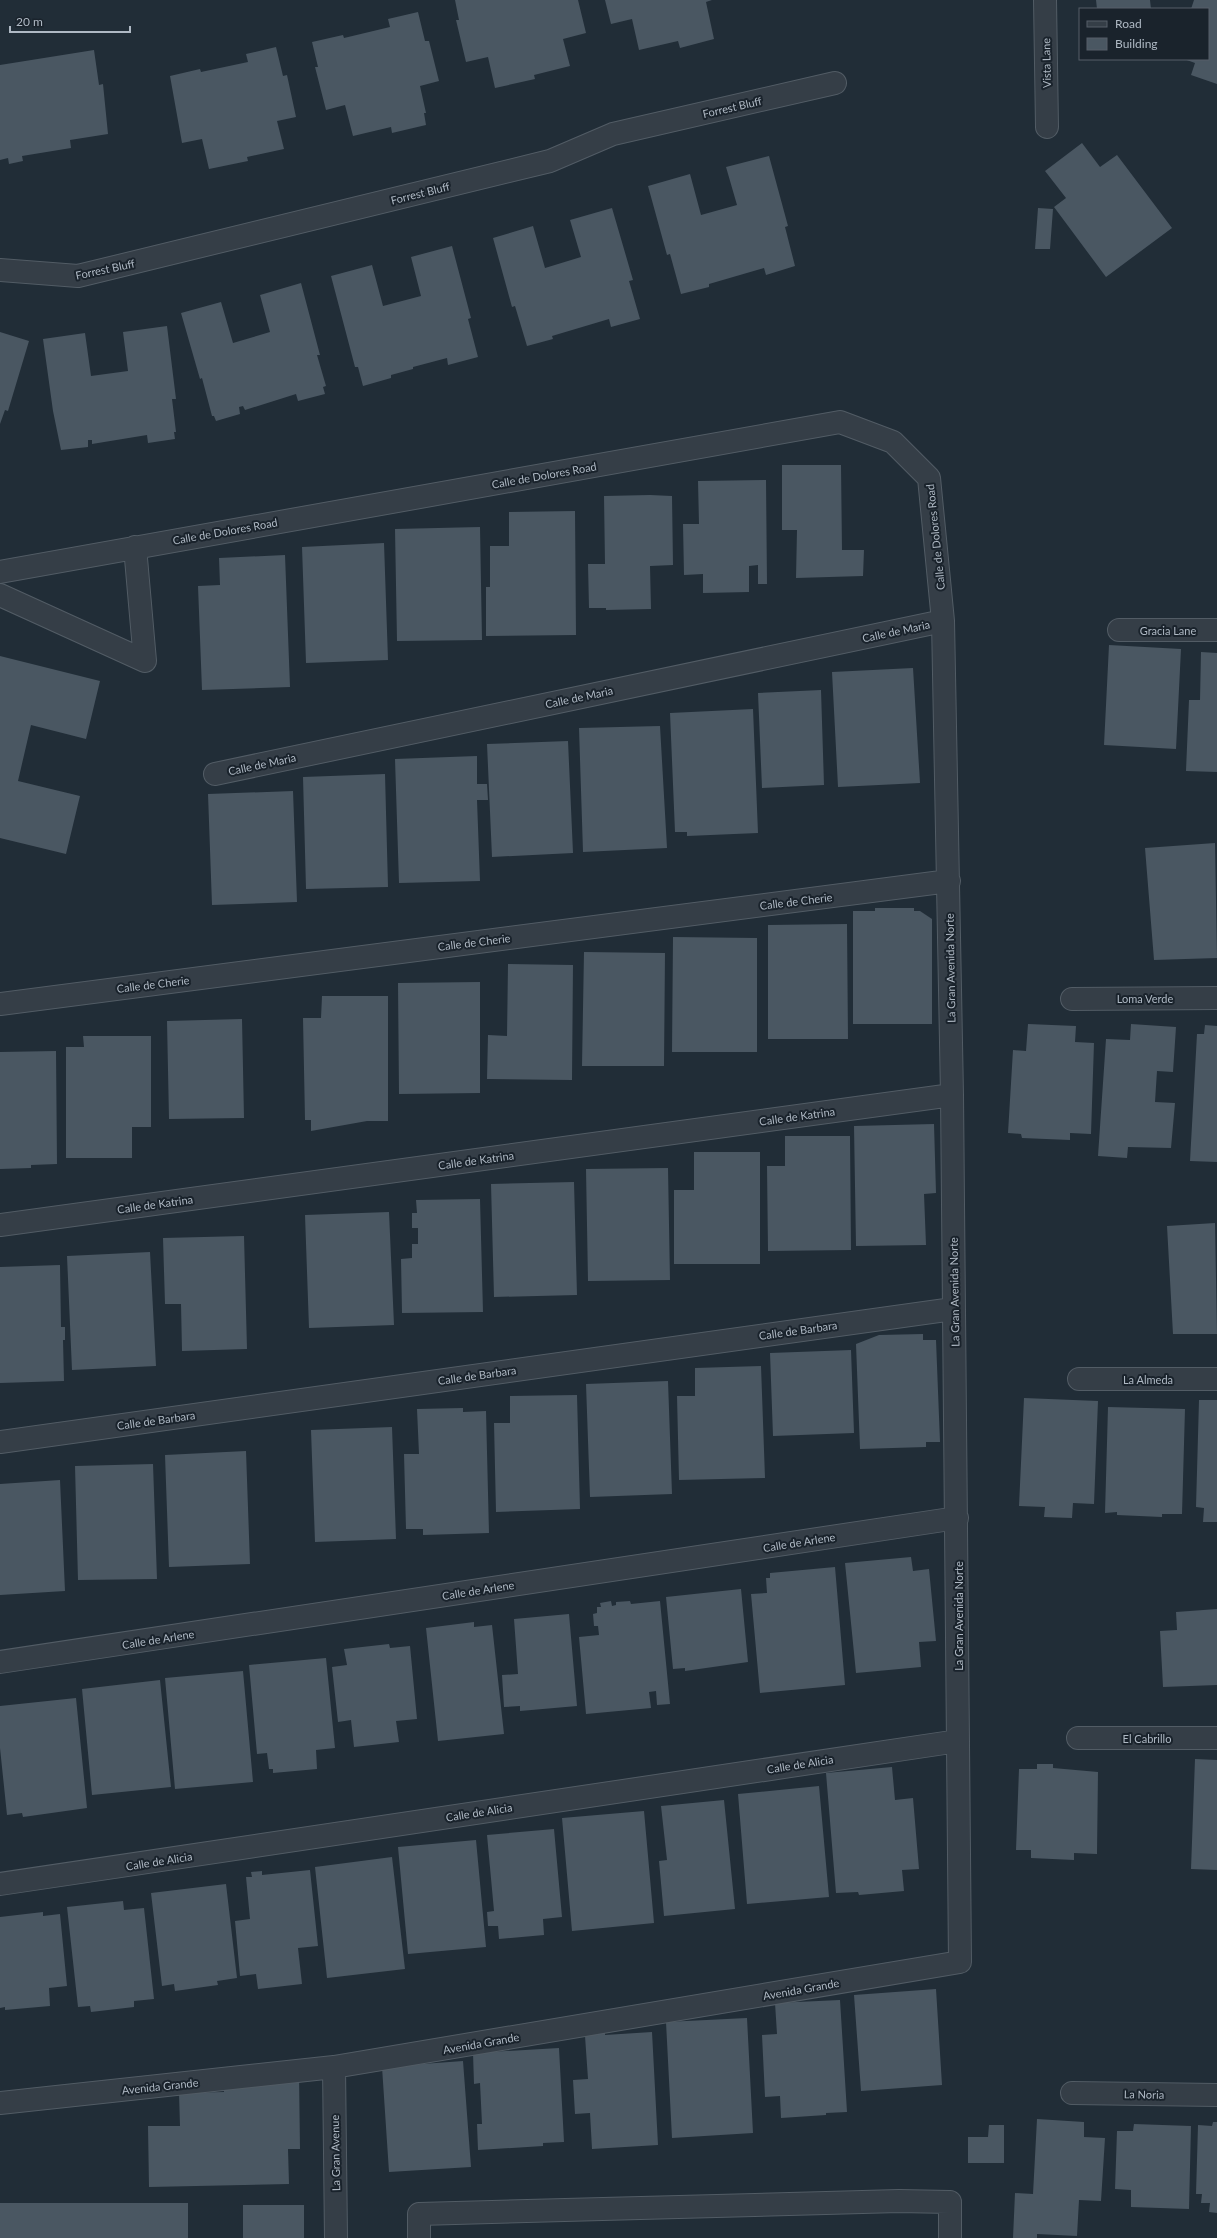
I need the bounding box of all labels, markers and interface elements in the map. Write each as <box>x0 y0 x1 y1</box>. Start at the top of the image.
scale bar <box>10 8 130 34</box>
legend <box>1079 8 1209 60</box>
text: 20 m <box>16 14 43 29</box>
text: Road <box>1115 16 1142 31</box>
text: Building <box>1115 36 1158 51</box>
street label: Vista Lane <box>1039 38 1053 88</box>
street label: Forrest Bluff <box>701 94 763 120</box>
street label: Forrest Bluff <box>389 179 451 207</box>
street label: Forrest Bluff <box>74 256 136 282</box>
street label: Calle de Dolores Road <box>491 459 597 491</box>
street label: Calle de Dolores Road <box>923 483 947 591</box>
street label: Calle de Dolores Road <box>172 515 278 547</box>
street label: Calle de Maria <box>861 617 931 645</box>
street label: Gracia Lane <box>1140 624 1196 637</box>
street label: Calle de Maria <box>544 683 614 711</box>
street label: Calle de Maria <box>227 750 297 778</box>
street label: Calle de Cherie <box>759 890 833 912</box>
street label: La Gran Avenida Norte <box>943 913 957 1023</box>
street label: Calle de Cherie <box>437 931 511 953</box>
street label: Calle de Cherie <box>116 973 190 995</box>
street label: Loma Verde <box>1117 992 1173 1005</box>
street label: Calle de Katrina <box>758 1104 836 1128</box>
street label: Calle de Katrina <box>437 1148 515 1172</box>
street label: Calle de Katrina <box>116 1192 194 1216</box>
street label: La Gran Avenida Norte <box>947 1237 961 1347</box>
street label: Calle de Barbara <box>758 1318 838 1342</box>
street label: Calle de Barbara <box>437 1363 517 1387</box>
street label: La Almeda <box>1123 1373 1173 1386</box>
street label: Calle de Barbara <box>116 1408 196 1432</box>
street label: Calle de Arlene <box>762 1530 836 1554</box>
street label: La Gran Avenida Norte <box>952 1561 965 1671</box>
street label: Calle de Arlene <box>441 1578 515 1602</box>
street label: Calle de Arlene <box>121 1627 195 1651</box>
street label: El Cabrillo <box>1123 1732 1171 1745</box>
street label: Calle de Alicia <box>766 1752 834 1776</box>
street label: Calle de Alicia <box>445 1800 513 1824</box>
street label: Calle de Alicia <box>125 1849 193 1873</box>
street label: Avenida Grande <box>762 1976 840 2002</box>
street label: Avenida Grande <box>442 2030 520 2056</box>
street label: Avenida Grande <box>121 2075 199 2096</box>
street label: La Noria <box>1124 2087 1164 2101</box>
street label: La Gran Avenue <box>328 2115 342 2191</box>

